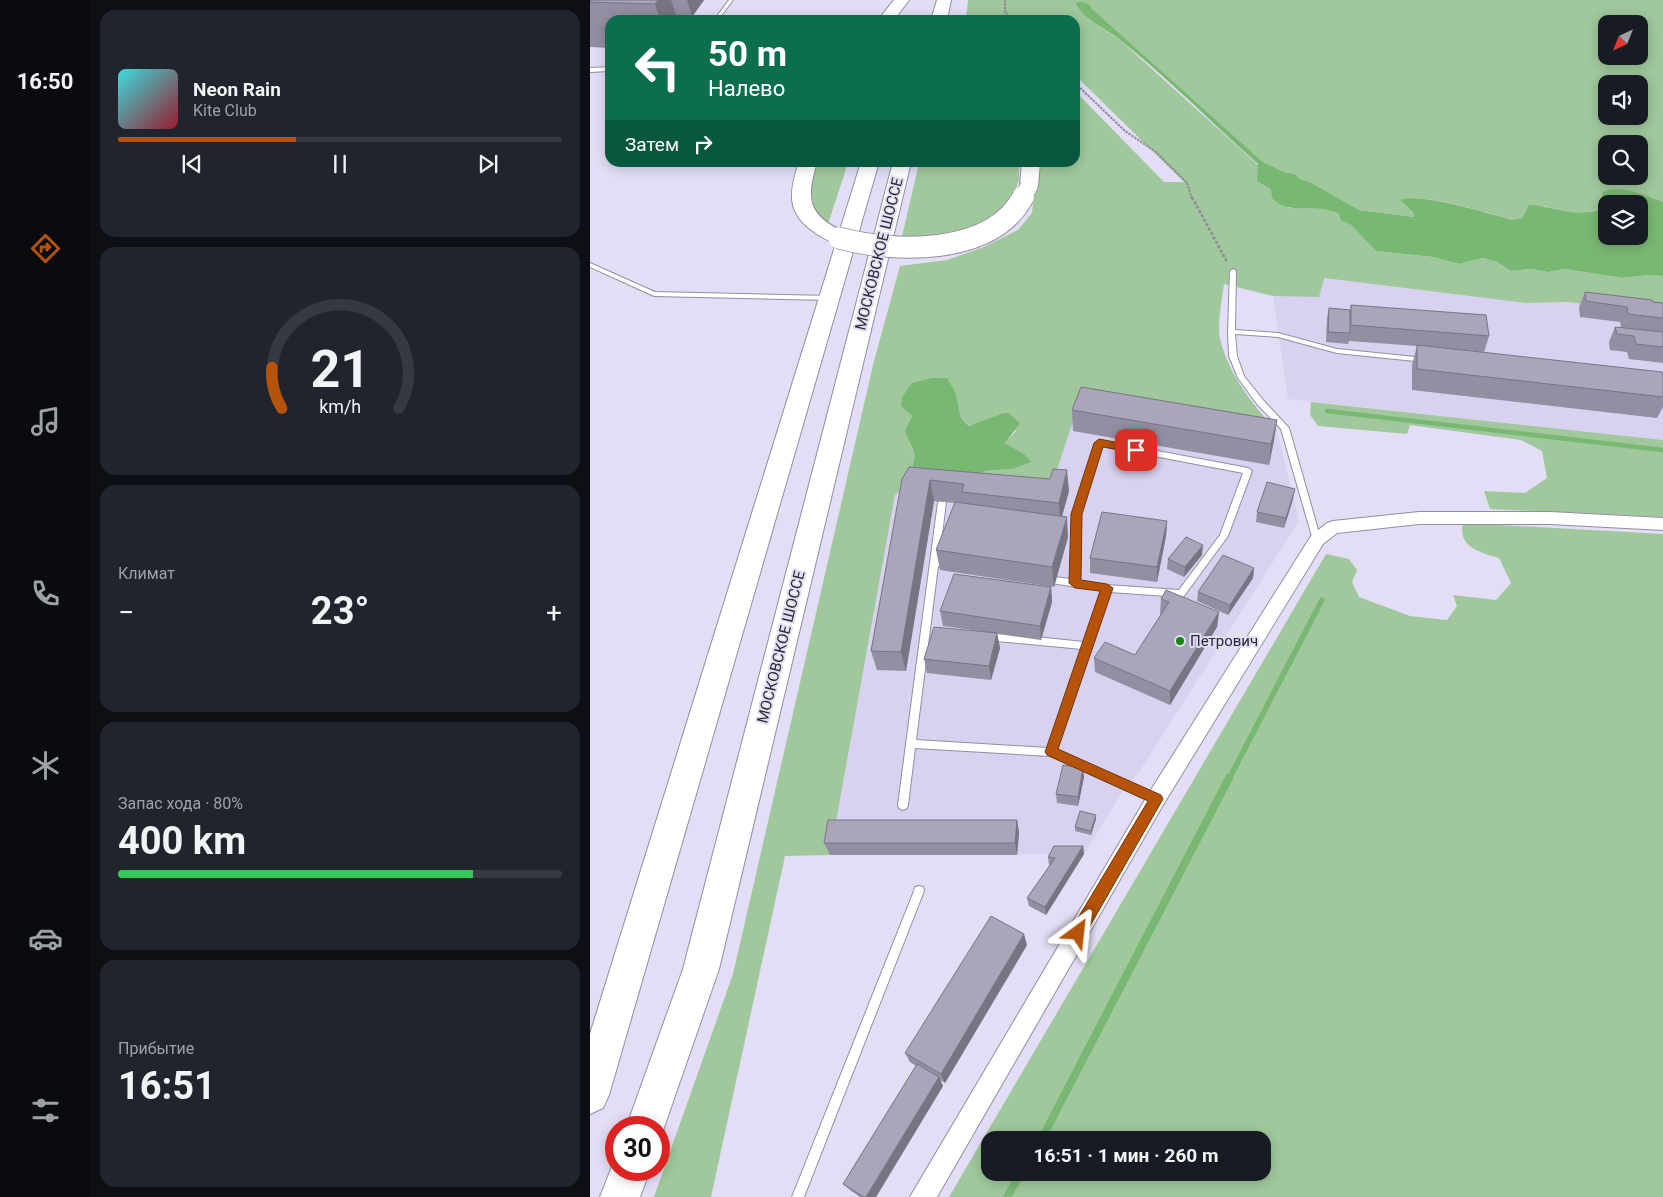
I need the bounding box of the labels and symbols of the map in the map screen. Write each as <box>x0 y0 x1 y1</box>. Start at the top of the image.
north arrow <box>1598 15 1648 65</box>
street label: МОСКОВСКОЕ ШОССЕ <box>851 175 907 332</box>
pin <box>1115 429 1157 471</box>
street label: МОСКОВСКОЕ ШОССЕ <box>753 568 809 725</box>
place label: Петрович <box>1190 632 1258 650</box>
marker: Петрович <box>1174 635 1186 647</box>
position arrow <box>1051 906 1103 958</box>
speed limit sign: 30 <box>605 1116 670 1181</box>

